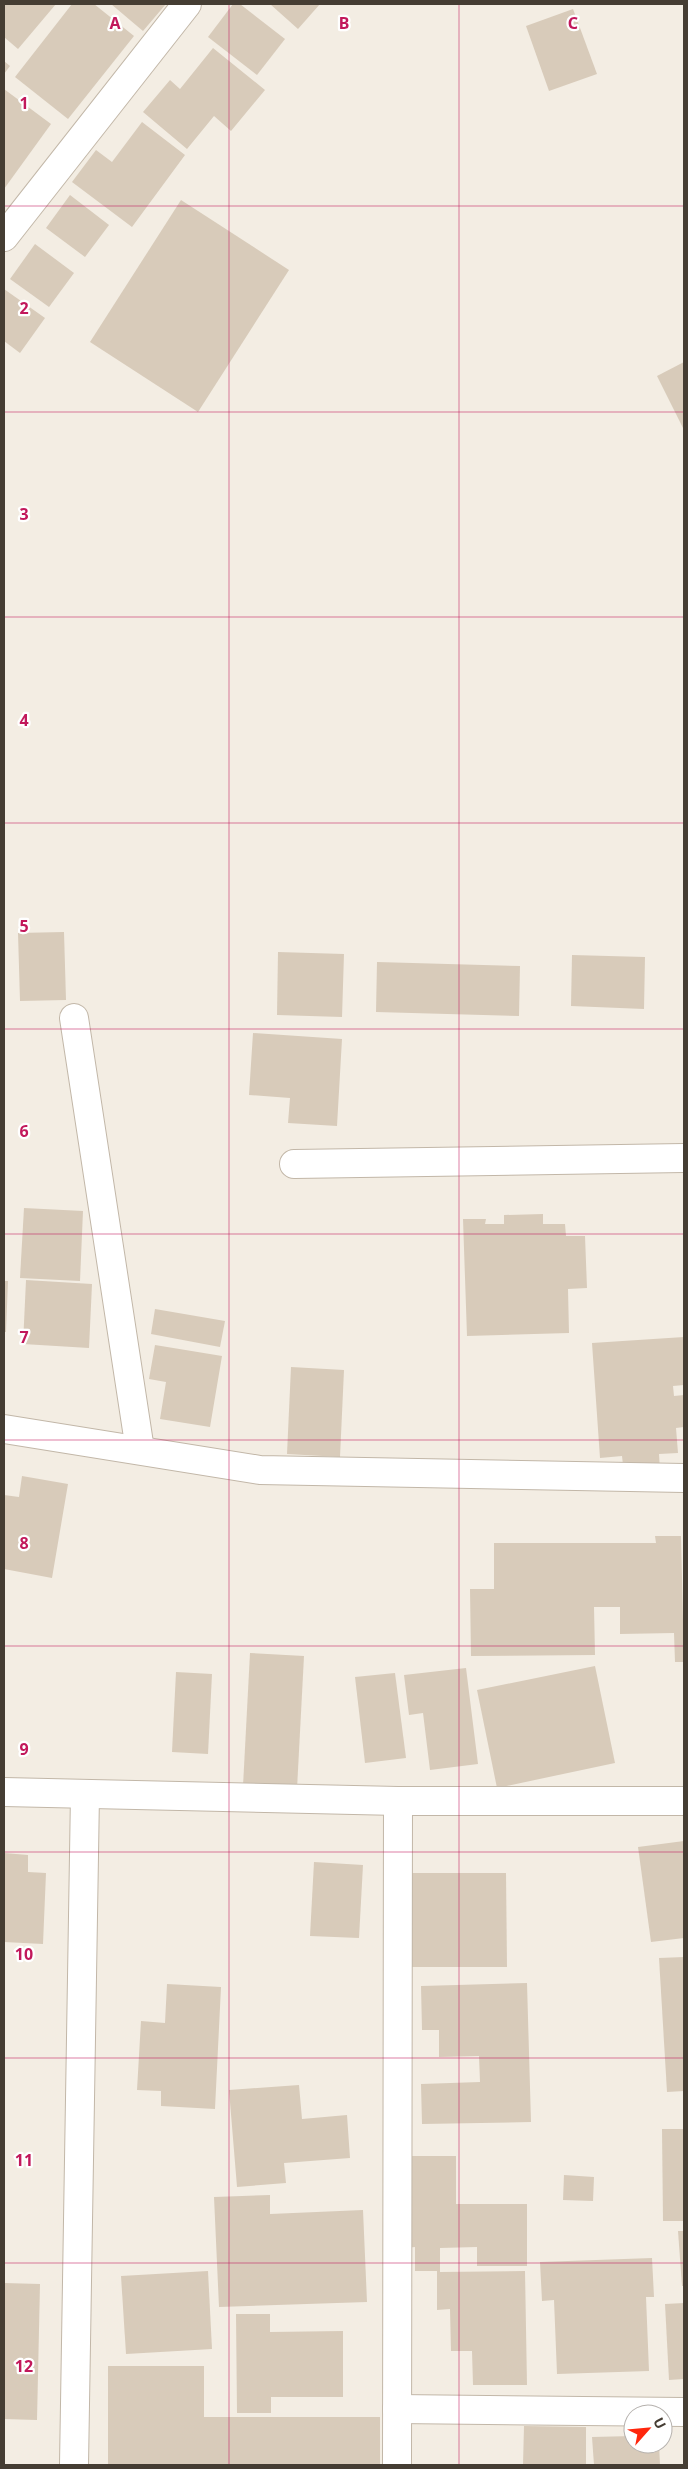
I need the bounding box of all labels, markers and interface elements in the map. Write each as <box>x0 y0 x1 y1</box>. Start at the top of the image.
text: A <box>109 12 121 34</box>
text: B <box>339 12 349 34</box>
text: C <box>568 12 578 34</box>
text: 1 <box>19 92 29 114</box>
text: 2 <box>19 297 29 319</box>
text: 3 <box>19 503 29 525</box>
text: 4 <box>19 709 29 731</box>
text: 5 <box>19 915 29 937</box>
text: 6 <box>19 1120 29 1142</box>
text: 7 <box>19 1326 29 1348</box>
text: 8 <box>19 1532 29 1554</box>
text: 9 <box>19 1738 29 1760</box>
text: 10 <box>15 1943 33 1965</box>
text: 11 <box>15 2149 33 2171</box>
text: 12 <box>15 2355 33 2377</box>
north arrow <box>623 2404 673 2454</box>
text: U <box>649 2414 671 2432</box>

